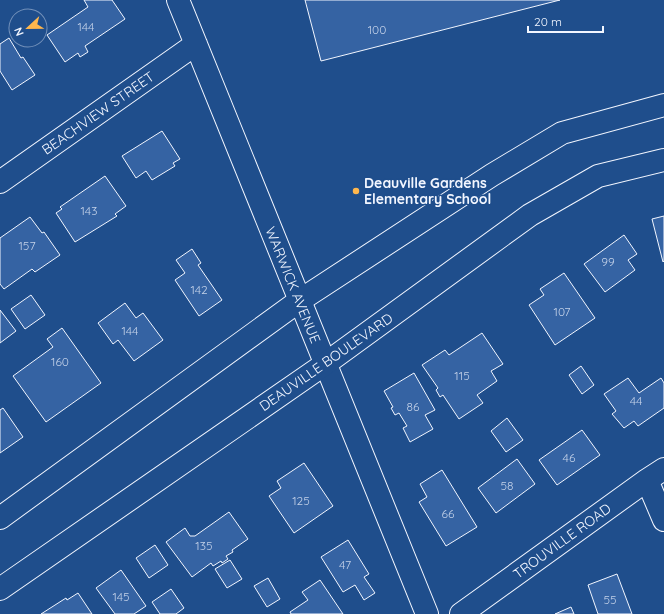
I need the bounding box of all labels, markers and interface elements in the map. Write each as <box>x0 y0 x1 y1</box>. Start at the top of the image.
north arrow <box>8 8 48 48</box>
scale bar <box>528 8 603 34</box>
text: 20 m <box>534 14 562 29</box>
house number: 144 <box>78 19 94 34</box>
house number: 100 <box>368 22 386 37</box>
text: N <box>11 25 27 38</box>
street label: BEACHVIEW STREET <box>38 67 158 159</box>
place label: Deauville Gardens Elementary School <box>364 174 491 208</box>
marker: Deauville Gardens Elementary School <box>351 186 361 196</box>
house number: 143 <box>81 203 97 218</box>
street label: WARWICK AVENUE <box>261 224 325 346</box>
house number: 157 <box>18 238 36 253</box>
house number: 99 <box>601 254 615 269</box>
house number: 142 <box>190 282 208 297</box>
house number: 107 <box>553 304 571 319</box>
street label: DEAUVILLE BOULEVARD <box>256 309 396 415</box>
house number: 144 <box>122 323 138 338</box>
house number: 160 <box>51 354 69 369</box>
house number: 115 <box>454 368 470 383</box>
house number: 44 <box>630 393 642 408</box>
house number: 86 <box>407 399 420 414</box>
house number: 46 <box>563 450 576 465</box>
house number: 58 <box>500 478 514 493</box>
house number: 125 <box>292 493 310 508</box>
street label: TROUVILLE ROAD <box>509 499 615 583</box>
house number: 66 <box>442 506 455 521</box>
house number: 135 <box>195 538 213 553</box>
house number: 47 <box>339 557 351 572</box>
house number: 145 <box>112 589 130 604</box>
house number: 55 <box>603 592 617 607</box>

